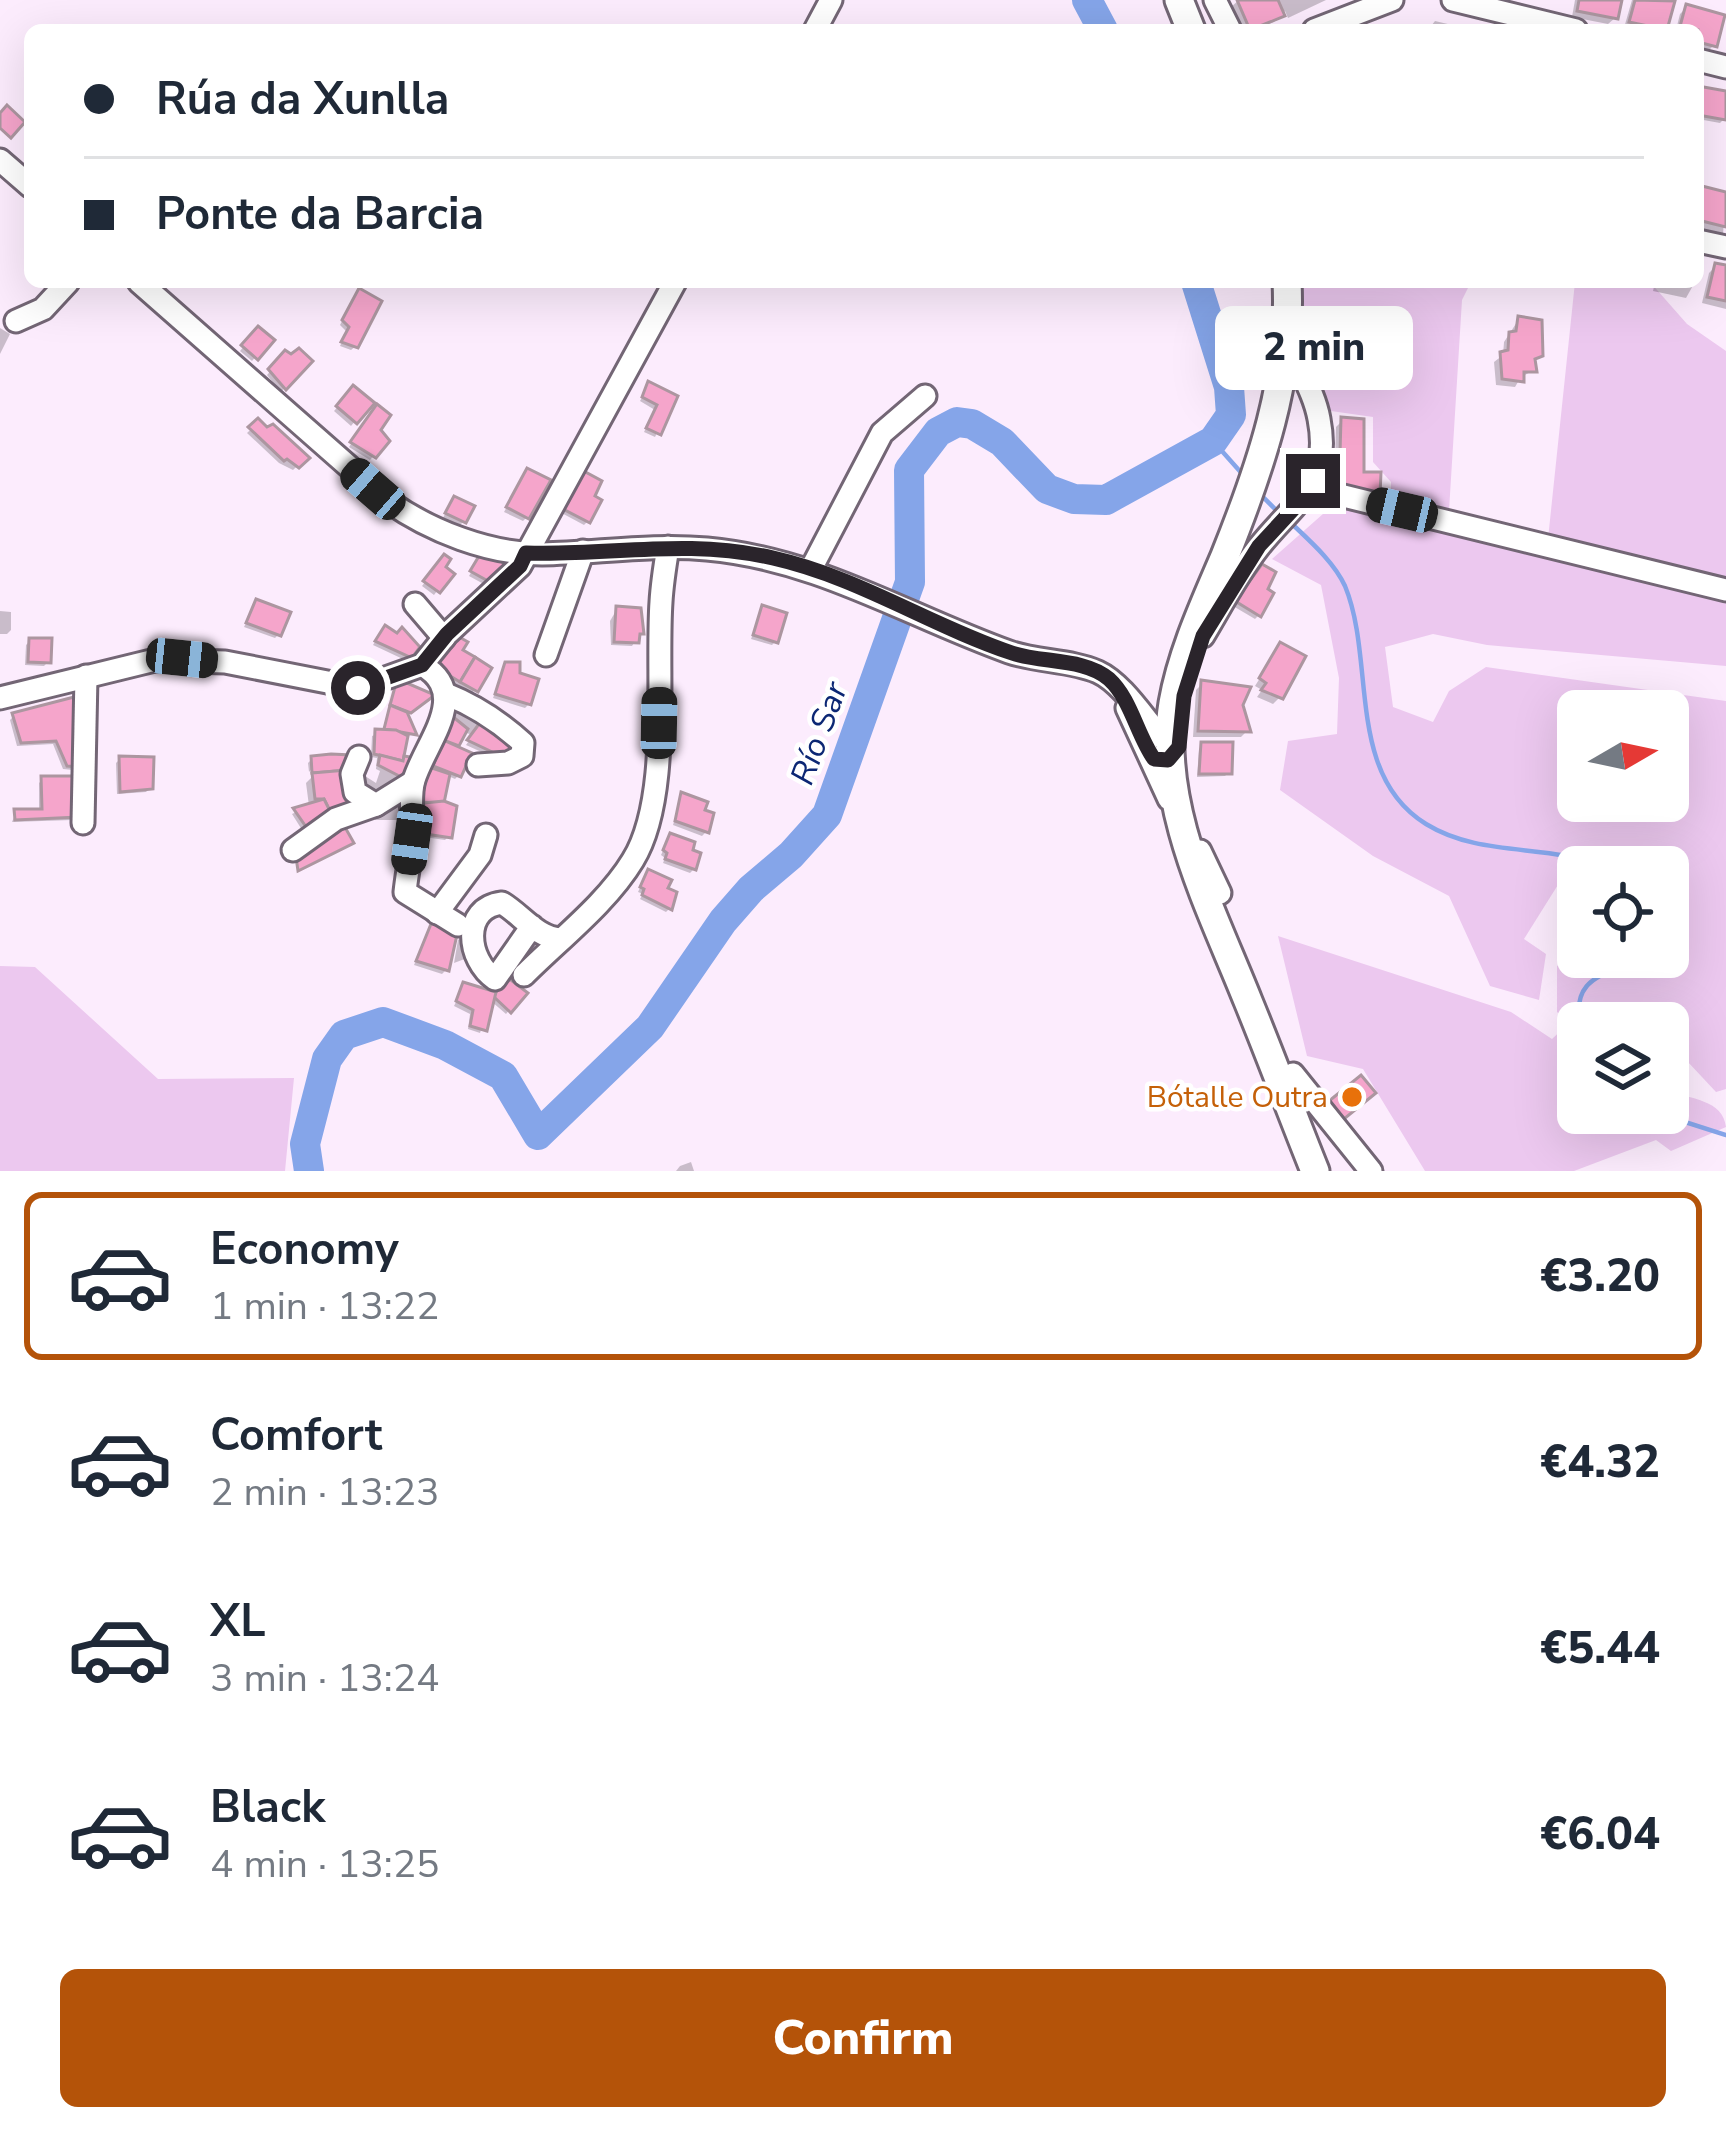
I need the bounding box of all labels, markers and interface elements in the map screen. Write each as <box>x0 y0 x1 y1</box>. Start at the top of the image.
text: Rúa da Xunlla <box>156 69 449 130</box>
text: Ponte da Barcia <box>156 184 484 245</box>
callout: 2 min <box>1214 307 1412 391</box>
text: 2 min <box>1263 321 1365 374</box>
car <box>334 452 412 526</box>
route end <box>1286 454 1340 508</box>
car <box>1363 484 1441 536</box>
car <box>144 636 220 680</box>
route start <box>331 661 385 715</box>
water label: Río Sar <box>780 675 859 791</box>
car <box>640 687 678 759</box>
north arrow <box>1557 690 1689 822</box>
map controls <box>1557 690 1689 1134</box>
car <box>389 801 435 877</box>
button: locate <box>1557 846 1689 978</box>
button: layers <box>1557 1002 1689 1134</box>
place label: Bótalle Outra <box>1147 1077 1328 1118</box>
marker: Bótalle Outra <box>1339 1084 1365 1110</box>
text: Economy <box>210 1219 399 1280</box>
icon: car <box>66 1222 174 1330</box>
text: €3.20 <box>1540 1246 1660 1307</box>
text: 1 min · 13:22 <box>210 1280 439 1333</box>
text: Comfort <box>210 1405 382 1466</box>
icon: car <box>66 1408 174 1516</box>
text: €4.32 <box>1540 1432 1660 1493</box>
text: 2 min · 13:23 <box>210 1466 439 1519</box>
text: XL <box>210 1591 266 1652</box>
icon: car <box>66 1594 174 1702</box>
text: €5.44 <box>1540 1618 1660 1679</box>
text: 3 min · 13:24 <box>210 1652 439 1705</box>
text: Black <box>210 1777 325 1838</box>
icon: car <box>66 1780 174 1888</box>
text: €6.04 <box>1540 1804 1660 1865</box>
text: 4 min · 13:25 <box>210 1838 439 1891</box>
button: Confirm <box>60 1969 1666 2107</box>

